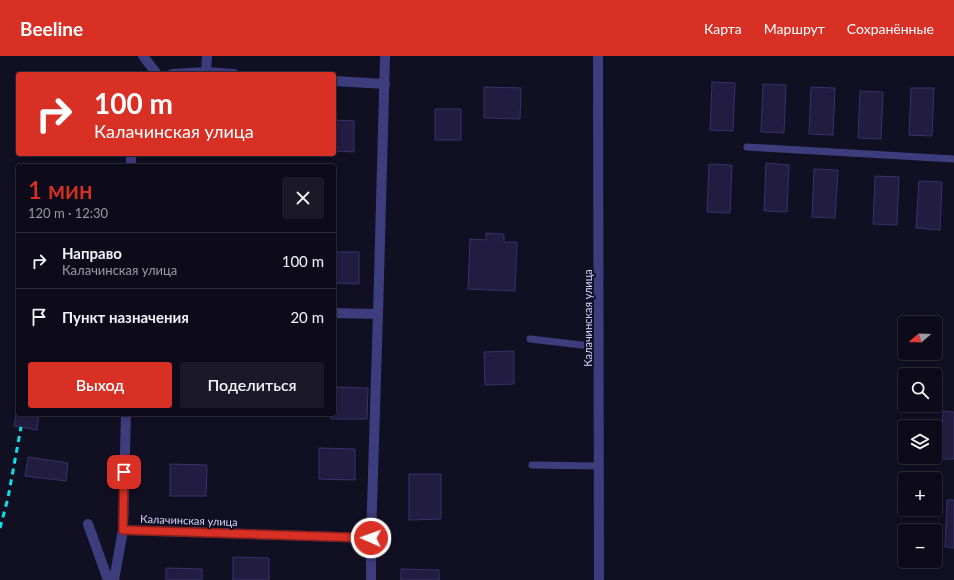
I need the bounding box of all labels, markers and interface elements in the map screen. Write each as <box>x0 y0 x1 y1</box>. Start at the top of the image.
text: Beeline <box>20 17 83 40</box>
text: Карта <box>704 20 742 37</box>
text: Маршрут <box>764 20 825 37</box>
text: Сохранённые <box>847 20 934 37</box>
text: 100 m <box>94 86 173 120</box>
icon: right <box>28 88 80 140</box>
text: Калачинская улица <box>94 120 254 142</box>
text: 1 мин <box>28 175 92 204</box>
button: close <box>282 177 324 219</box>
text: 120 m · 12:30 <box>28 205 108 221</box>
text: Направо <box>62 244 122 262</box>
icon: right <box>28 250 50 272</box>
text: 100 m <box>282 252 324 270</box>
text: Калачинская улица <box>62 262 177 278</box>
street label: Калачинская улица <box>581 269 594 367</box>
icon: arrive <box>28 306 50 328</box>
text: Пункт назначения <box>62 308 189 326</box>
text: 20 m <box>290 308 324 326</box>
north arrow <box>898 316 942 360</box>
map controls <box>898 316 942 568</box>
button: Выход <box>28 362 172 408</box>
button: Поделиться <box>180 362 324 408</box>
button: search <box>898 368 942 412</box>
button: layers <box>898 420 942 464</box>
pin <box>107 455 141 489</box>
icon: arrive <box>113 461 135 483</box>
button: + <box>898 472 942 516</box>
street label: Калачинская улица <box>140 512 238 528</box>
position arrow <box>350 517 392 559</box>
button: − <box>898 524 942 568</box>

